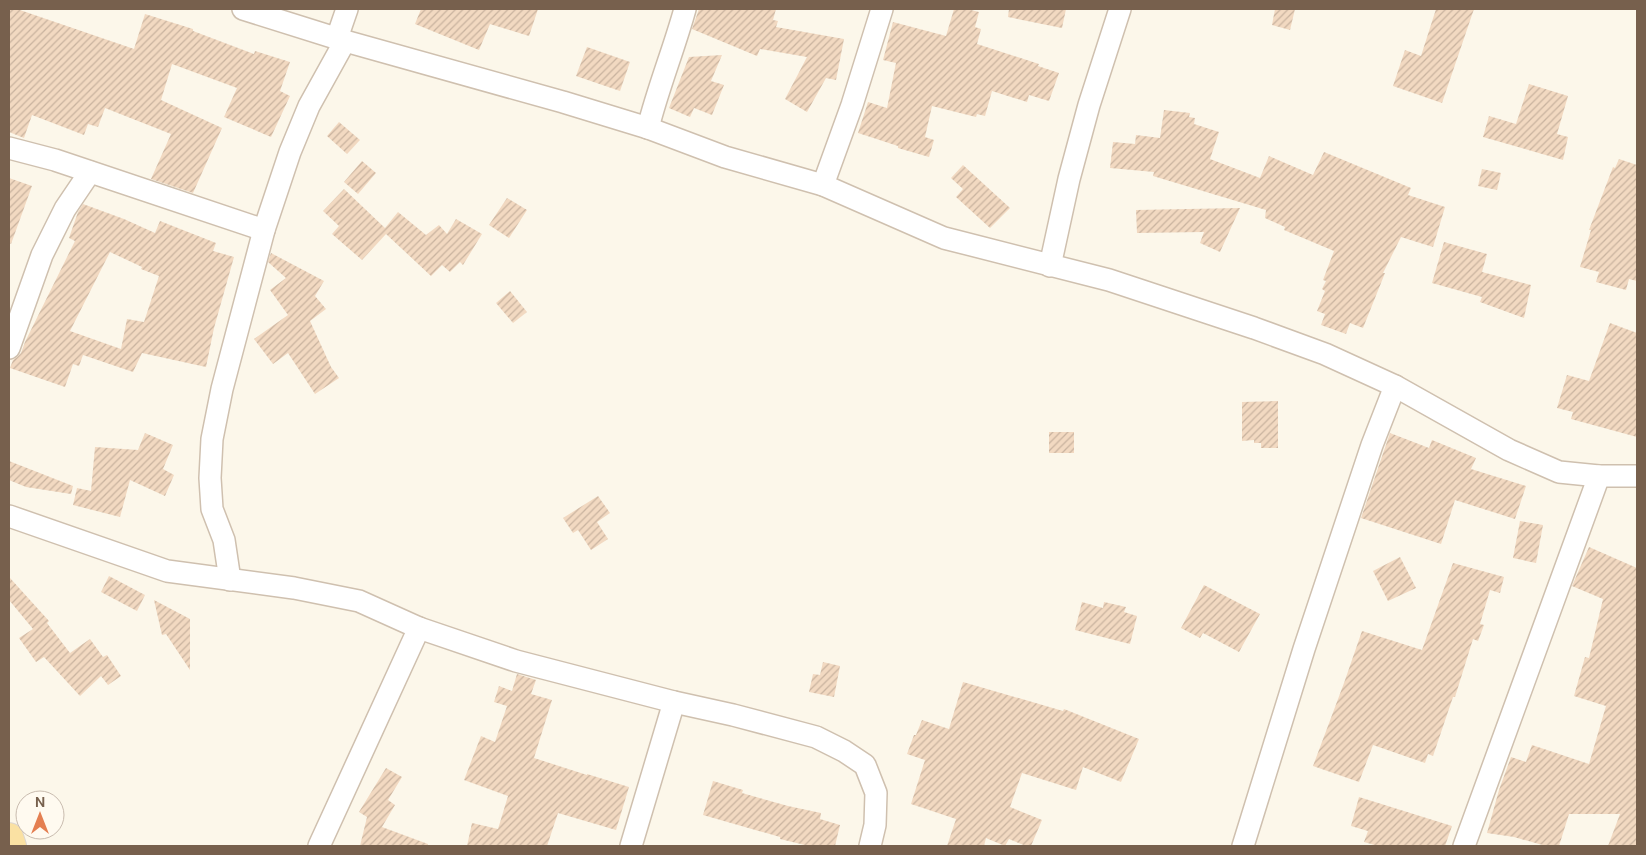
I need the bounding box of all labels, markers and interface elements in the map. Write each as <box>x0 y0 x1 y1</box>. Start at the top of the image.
north arrow <box>15 790 65 840</box>
text: N <box>35 793 45 811</box>

